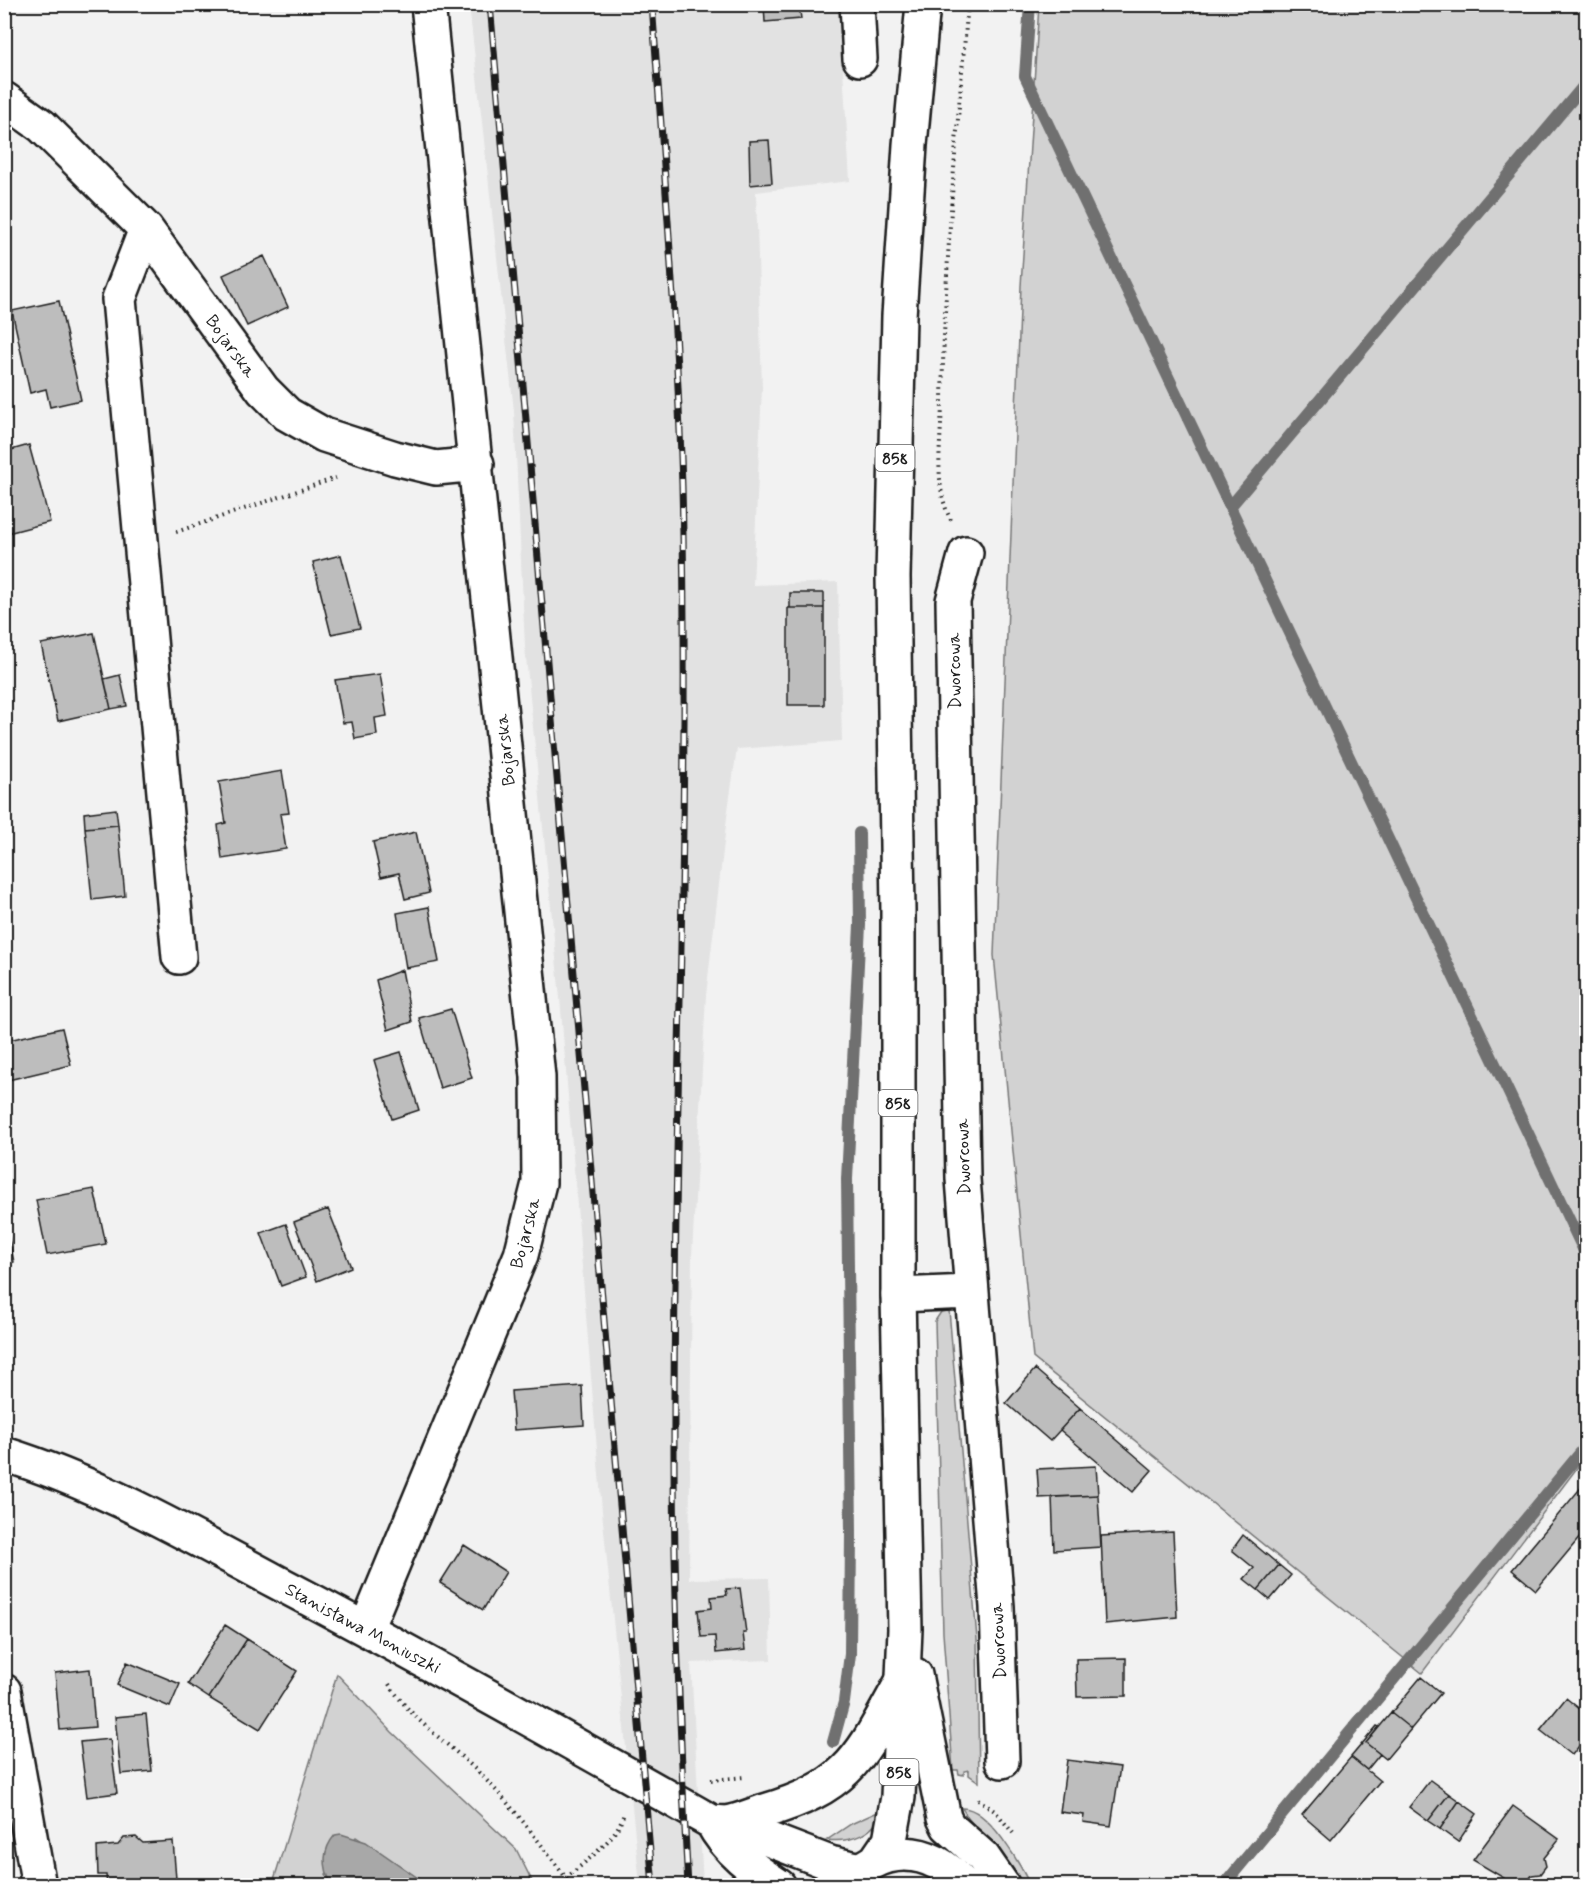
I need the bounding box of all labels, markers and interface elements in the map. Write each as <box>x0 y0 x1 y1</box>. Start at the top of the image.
street label: Bojarska <box>199 310 261 383</box>
road number: 858 <box>876 445 914 471</box>
street label: Dworcowa <box>942 632 968 709</box>
street label: Bojarska <box>490 713 522 787</box>
road number: 858 <box>878 1090 918 1116</box>
street label: Dworcowa <box>951 1118 977 1196</box>
street label: Bojarska <box>505 1195 547 1271</box>
street label: Stanisława Moniuszki <box>281 1578 444 1680</box>
street label: Dworcowa <box>985 1602 1013 1680</box>
road number: 858 <box>880 1759 918 1785</box>

